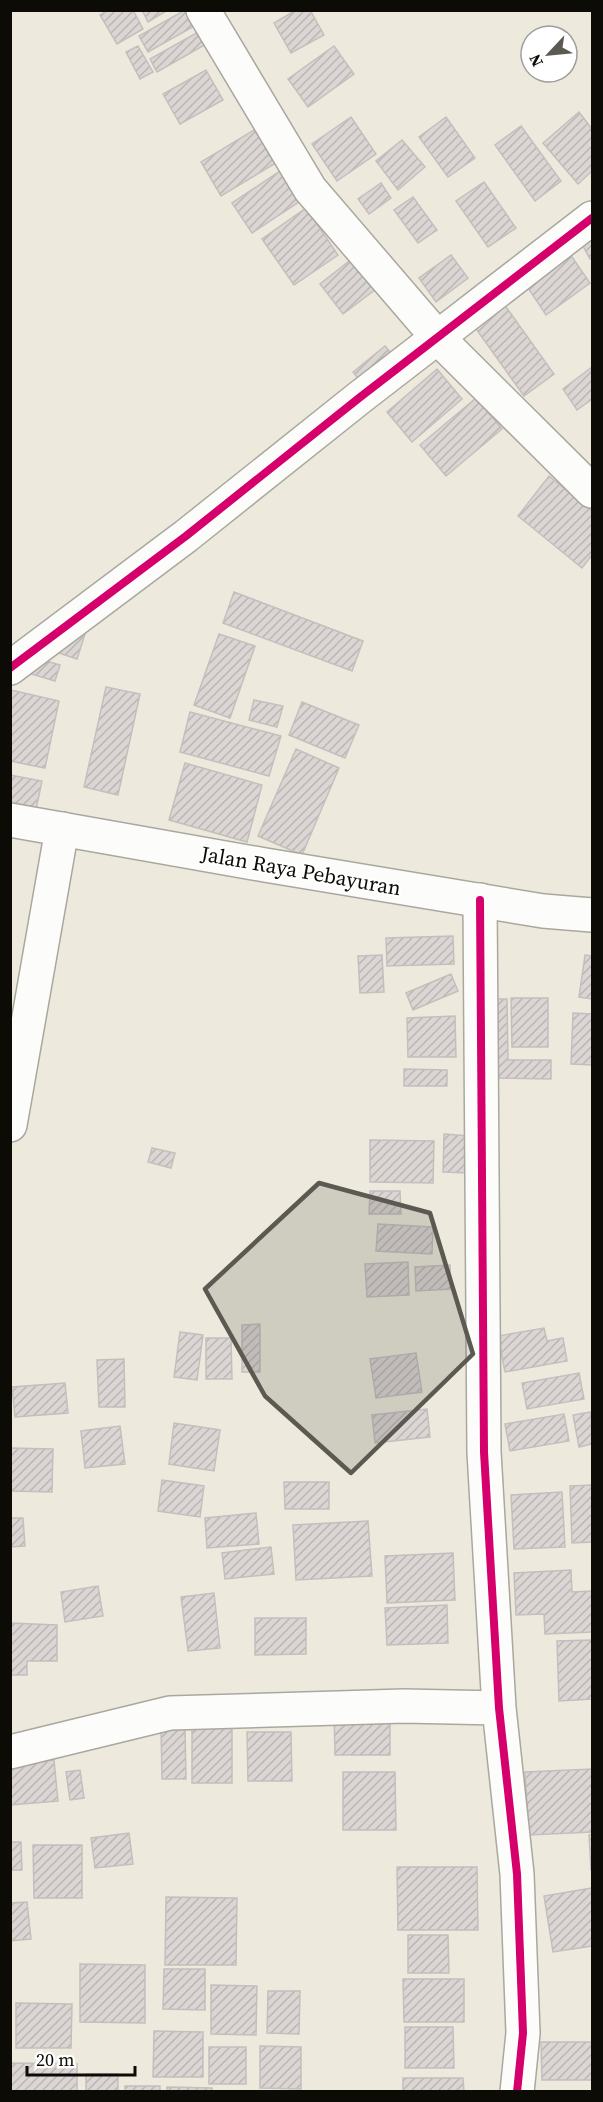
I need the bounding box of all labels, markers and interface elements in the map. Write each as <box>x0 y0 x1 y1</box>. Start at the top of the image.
north arrow <box>519 24 579 84</box>
text: N <box>523 50 548 71</box>
street label: Jalan Raya Pebayuran <box>198 838 404 902</box>
scale bar <box>27 2039 135 2077</box>
text: 20 m <box>36 2047 74 2072</box>

